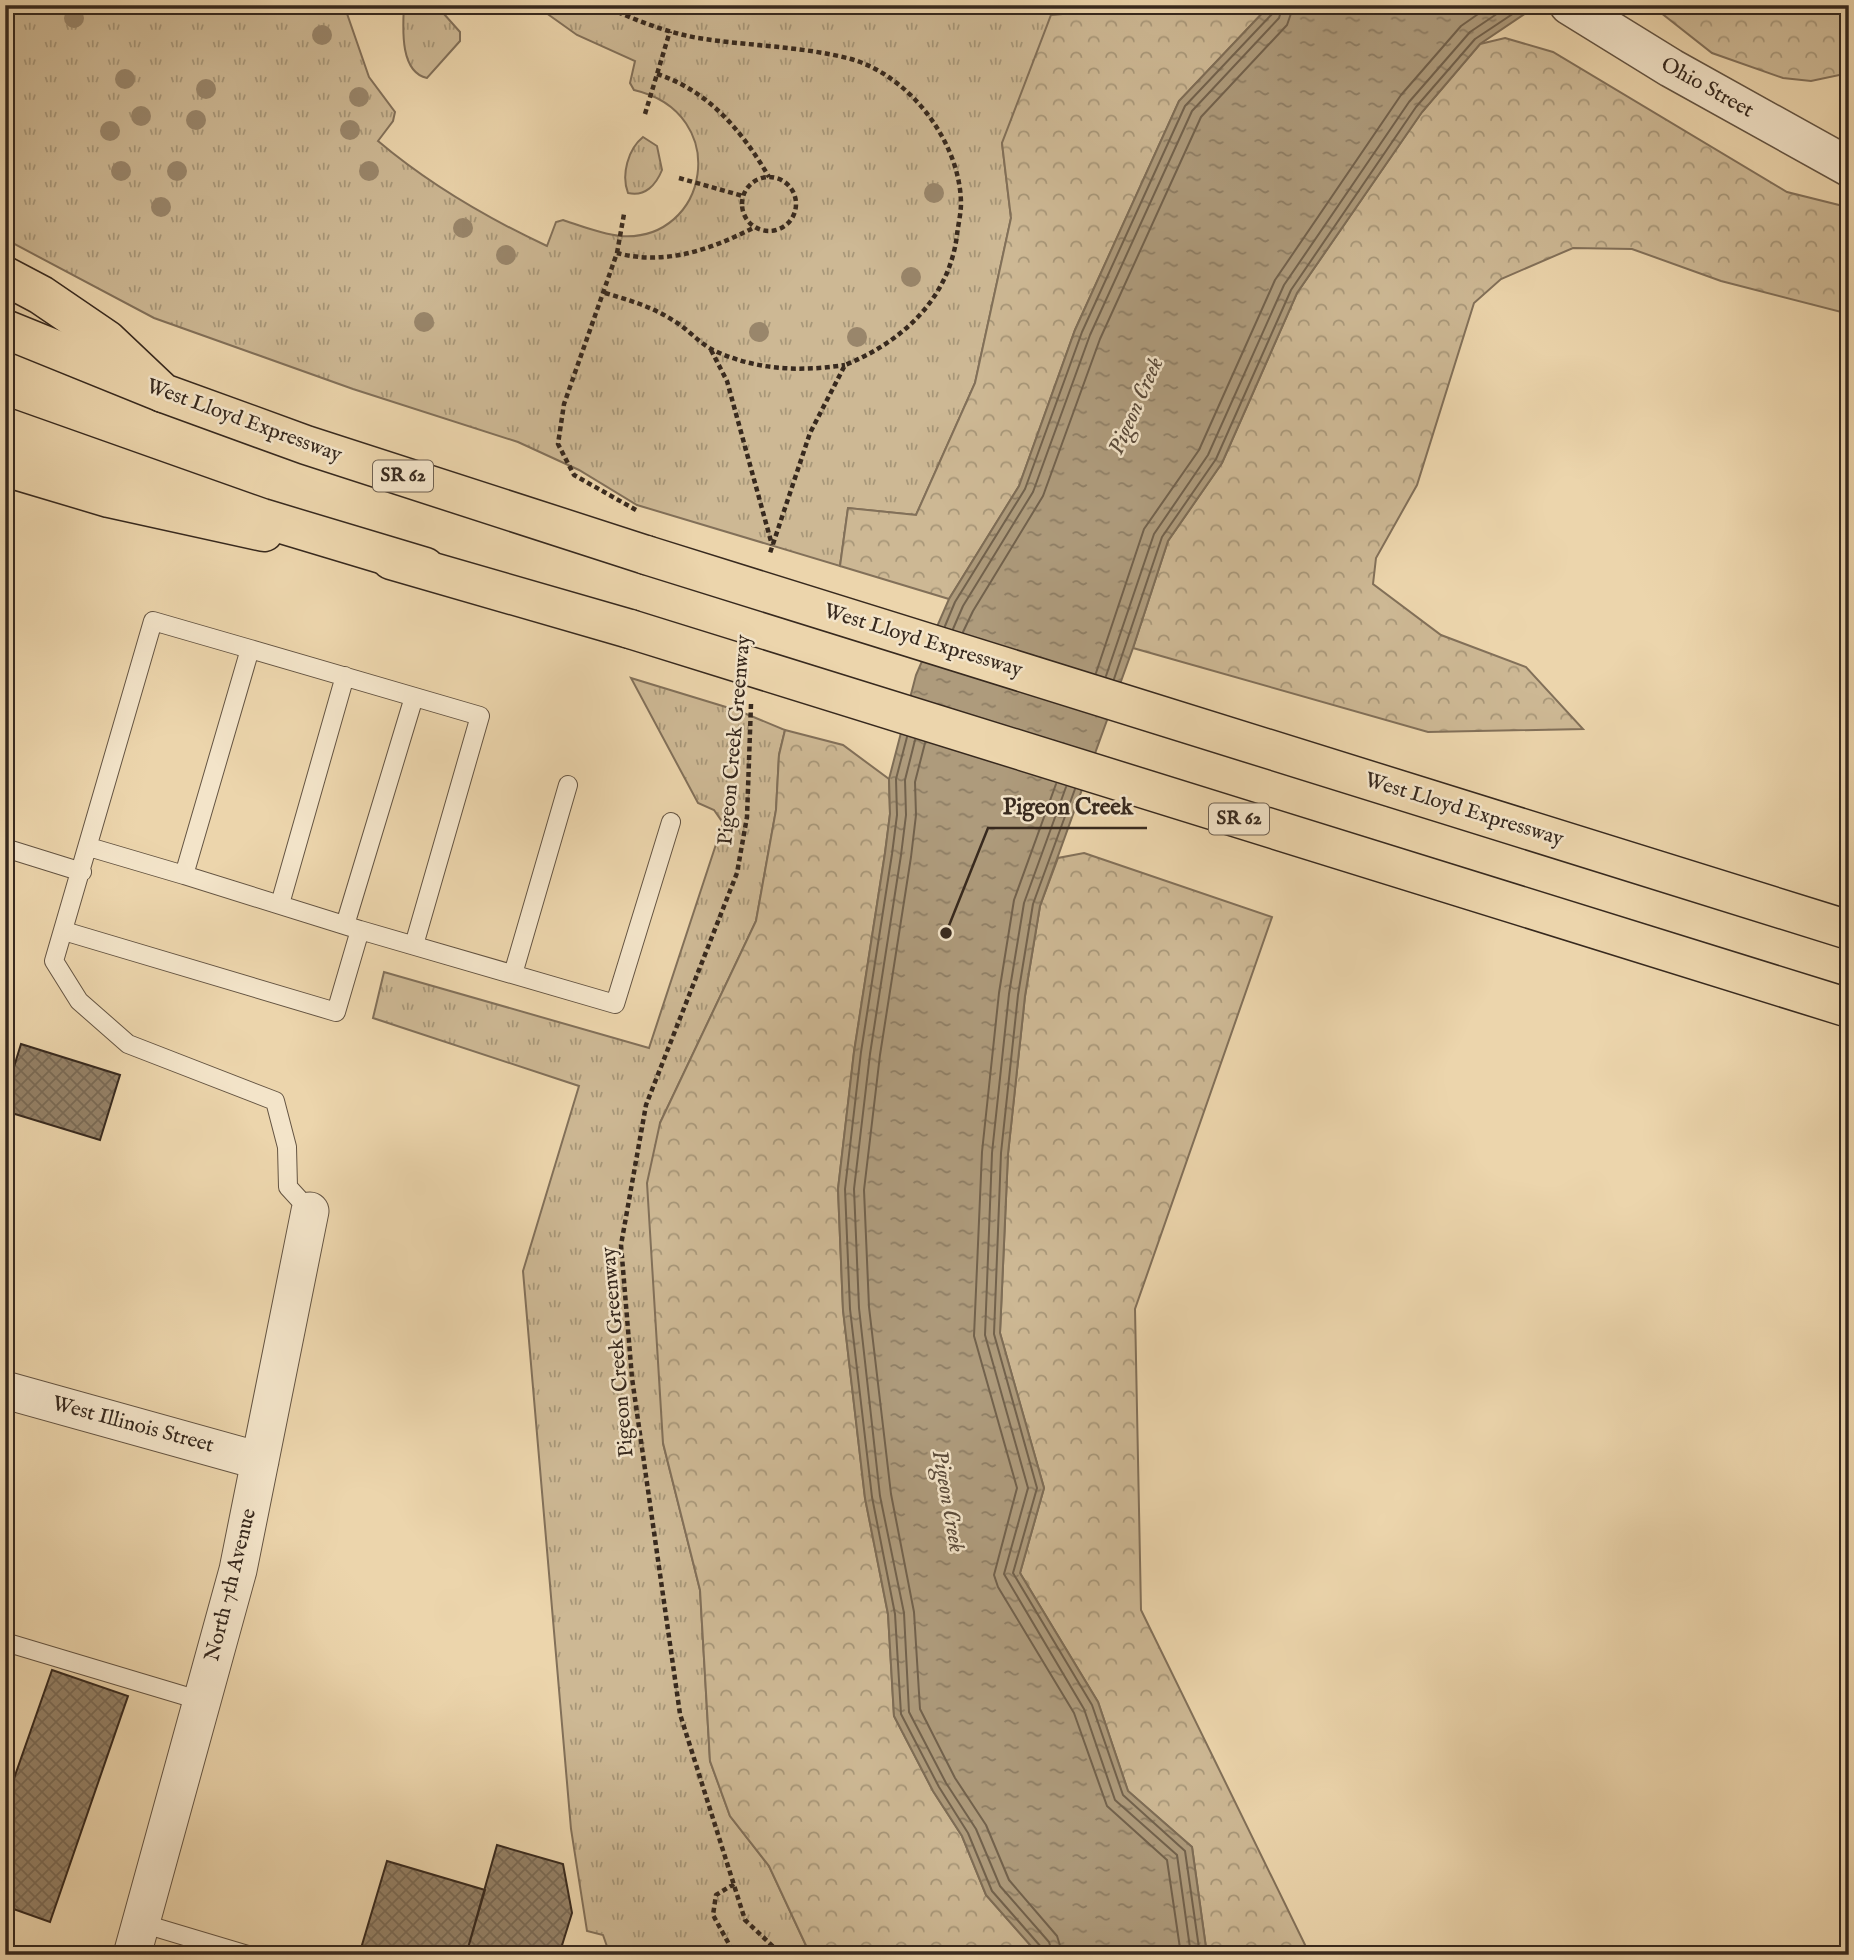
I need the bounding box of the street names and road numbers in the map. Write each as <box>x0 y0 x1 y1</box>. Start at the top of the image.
street label: Ohio Street <box>1656 51 1758 125</box>
street label: West Lloyd Expressway <box>142 373 346 469</box>
road number: SR 62 <box>373 461 433 491</box>
street label: West Lloyd Expressway <box>820 598 1026 684</box>
street label: Pigeon Creek Greenway <box>712 633 758 846</box>
street label: West Lloyd Expressway <box>1361 767 1567 853</box>
road number: SR 62 <box>1209 804 1269 834</box>
street label: Pigeon Creek Greenway <box>595 1245 641 1458</box>
street label: West Illinois Street <box>49 1390 217 1460</box>
street label: North 7th Avenue <box>199 1505 263 1664</box>

